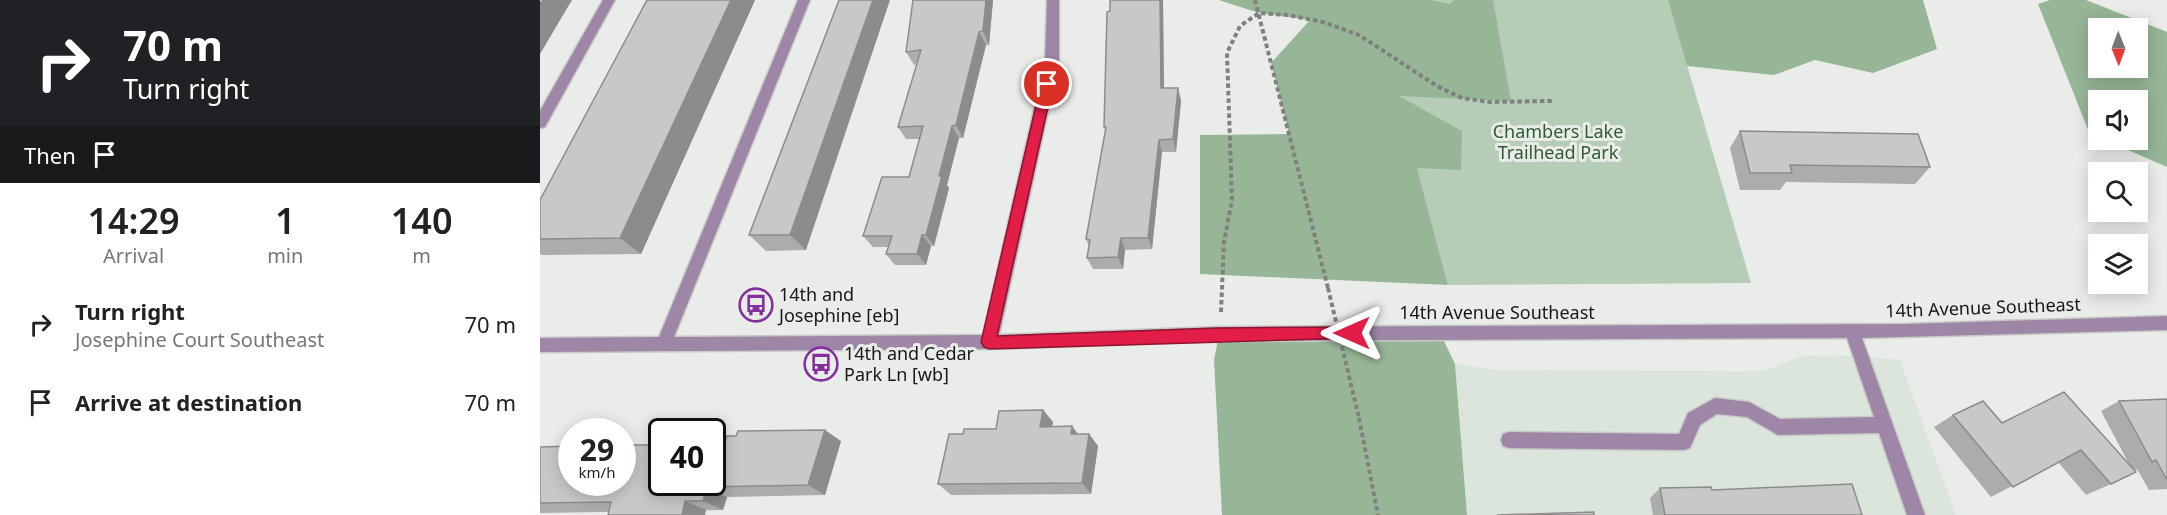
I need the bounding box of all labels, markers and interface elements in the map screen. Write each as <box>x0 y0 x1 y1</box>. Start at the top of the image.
text: 70 m <box>123 16 223 73</box>
north arrow <box>2088 18 2148 78</box>
map controls <box>2088 18 2148 294</box>
icon: right <box>24 24 102 102</box>
pin <box>1021 58 1072 109</box>
icon: arrive <box>1030 67 1063 100</box>
text: Turn right <box>123 70 249 107</box>
button: sound <box>2088 90 2148 150</box>
park label: Chambers Lake Trailhead Park <box>1493 119 1623 164</box>
icon: arrive <box>88 138 121 171</box>
text: Then <box>24 140 76 170</box>
button: search <box>2088 162 2148 222</box>
text: 14:29 <box>87 196 180 245</box>
text: 1 <box>275 196 296 245</box>
text: 140 <box>391 196 453 245</box>
button: layers <box>2088 234 2148 294</box>
text: Arrival <box>103 242 164 269</box>
text: min <box>267 242 303 269</box>
text: m <box>412 242 431 269</box>
place label: 14th and Josephine [eb] <box>777 282 899 327</box>
bus stop icon: 14th and Josephine [eb] <box>738 287 774 323</box>
street label: 14th Avenue Southeast <box>1885 292 2082 322</box>
text: Turn right <box>75 296 185 326</box>
street label: 14th Avenue Southeast <box>1399 300 1595 324</box>
position arrow <box>1320 301 1384 365</box>
icon: right <box>24 308 57 341</box>
text: 70 m <box>465 309 516 339</box>
text: Josephine Court Southeast <box>75 326 324 353</box>
place label: 14th and Cedar Park Ln [wb] <box>844 341 975 386</box>
bus stop icon: 14th and Cedar Park Ln [wb] <box>803 346 839 382</box>
icon: arrive <box>24 386 57 419</box>
text: Arrive at destination <box>75 387 302 417</box>
text: 70 m <box>465 387 516 417</box>
speed limit sign: 40 <box>648 418 726 496</box>
text: 29 <box>580 429 614 470</box>
text: km/h <box>579 462 615 482</box>

